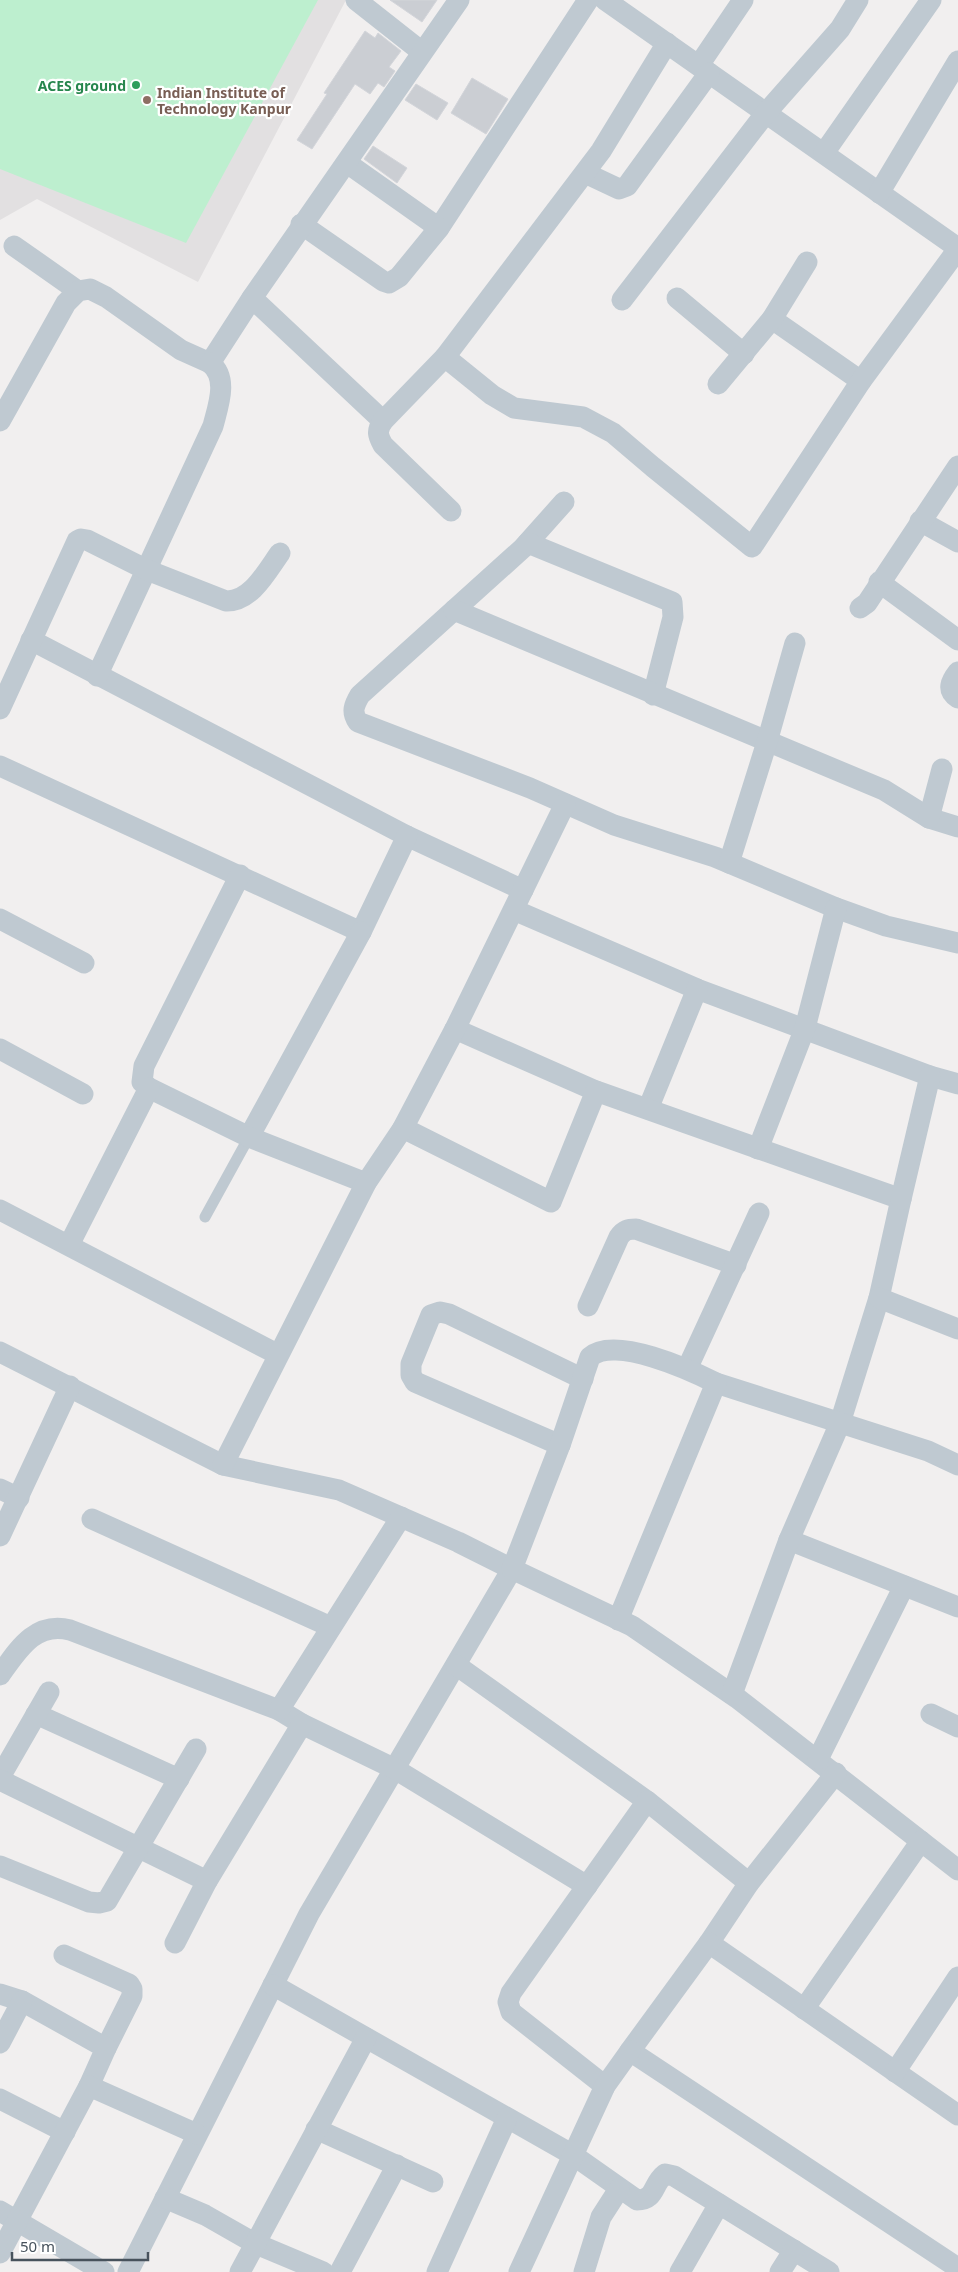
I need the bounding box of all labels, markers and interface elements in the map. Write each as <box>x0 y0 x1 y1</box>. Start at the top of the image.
place label: ACES ground <box>38 76 126 95</box>
marker: ACES ground <box>130 79 142 91</box>
place label: Indian Institute of Technology Kanpur <box>157 83 292 118</box>
marker: Indian Institute of Technology Kanpur <box>141 94 153 106</box>
scale bar <box>12 2230 149 2262</box>
text: 50 m <box>20 2236 55 2256</box>

